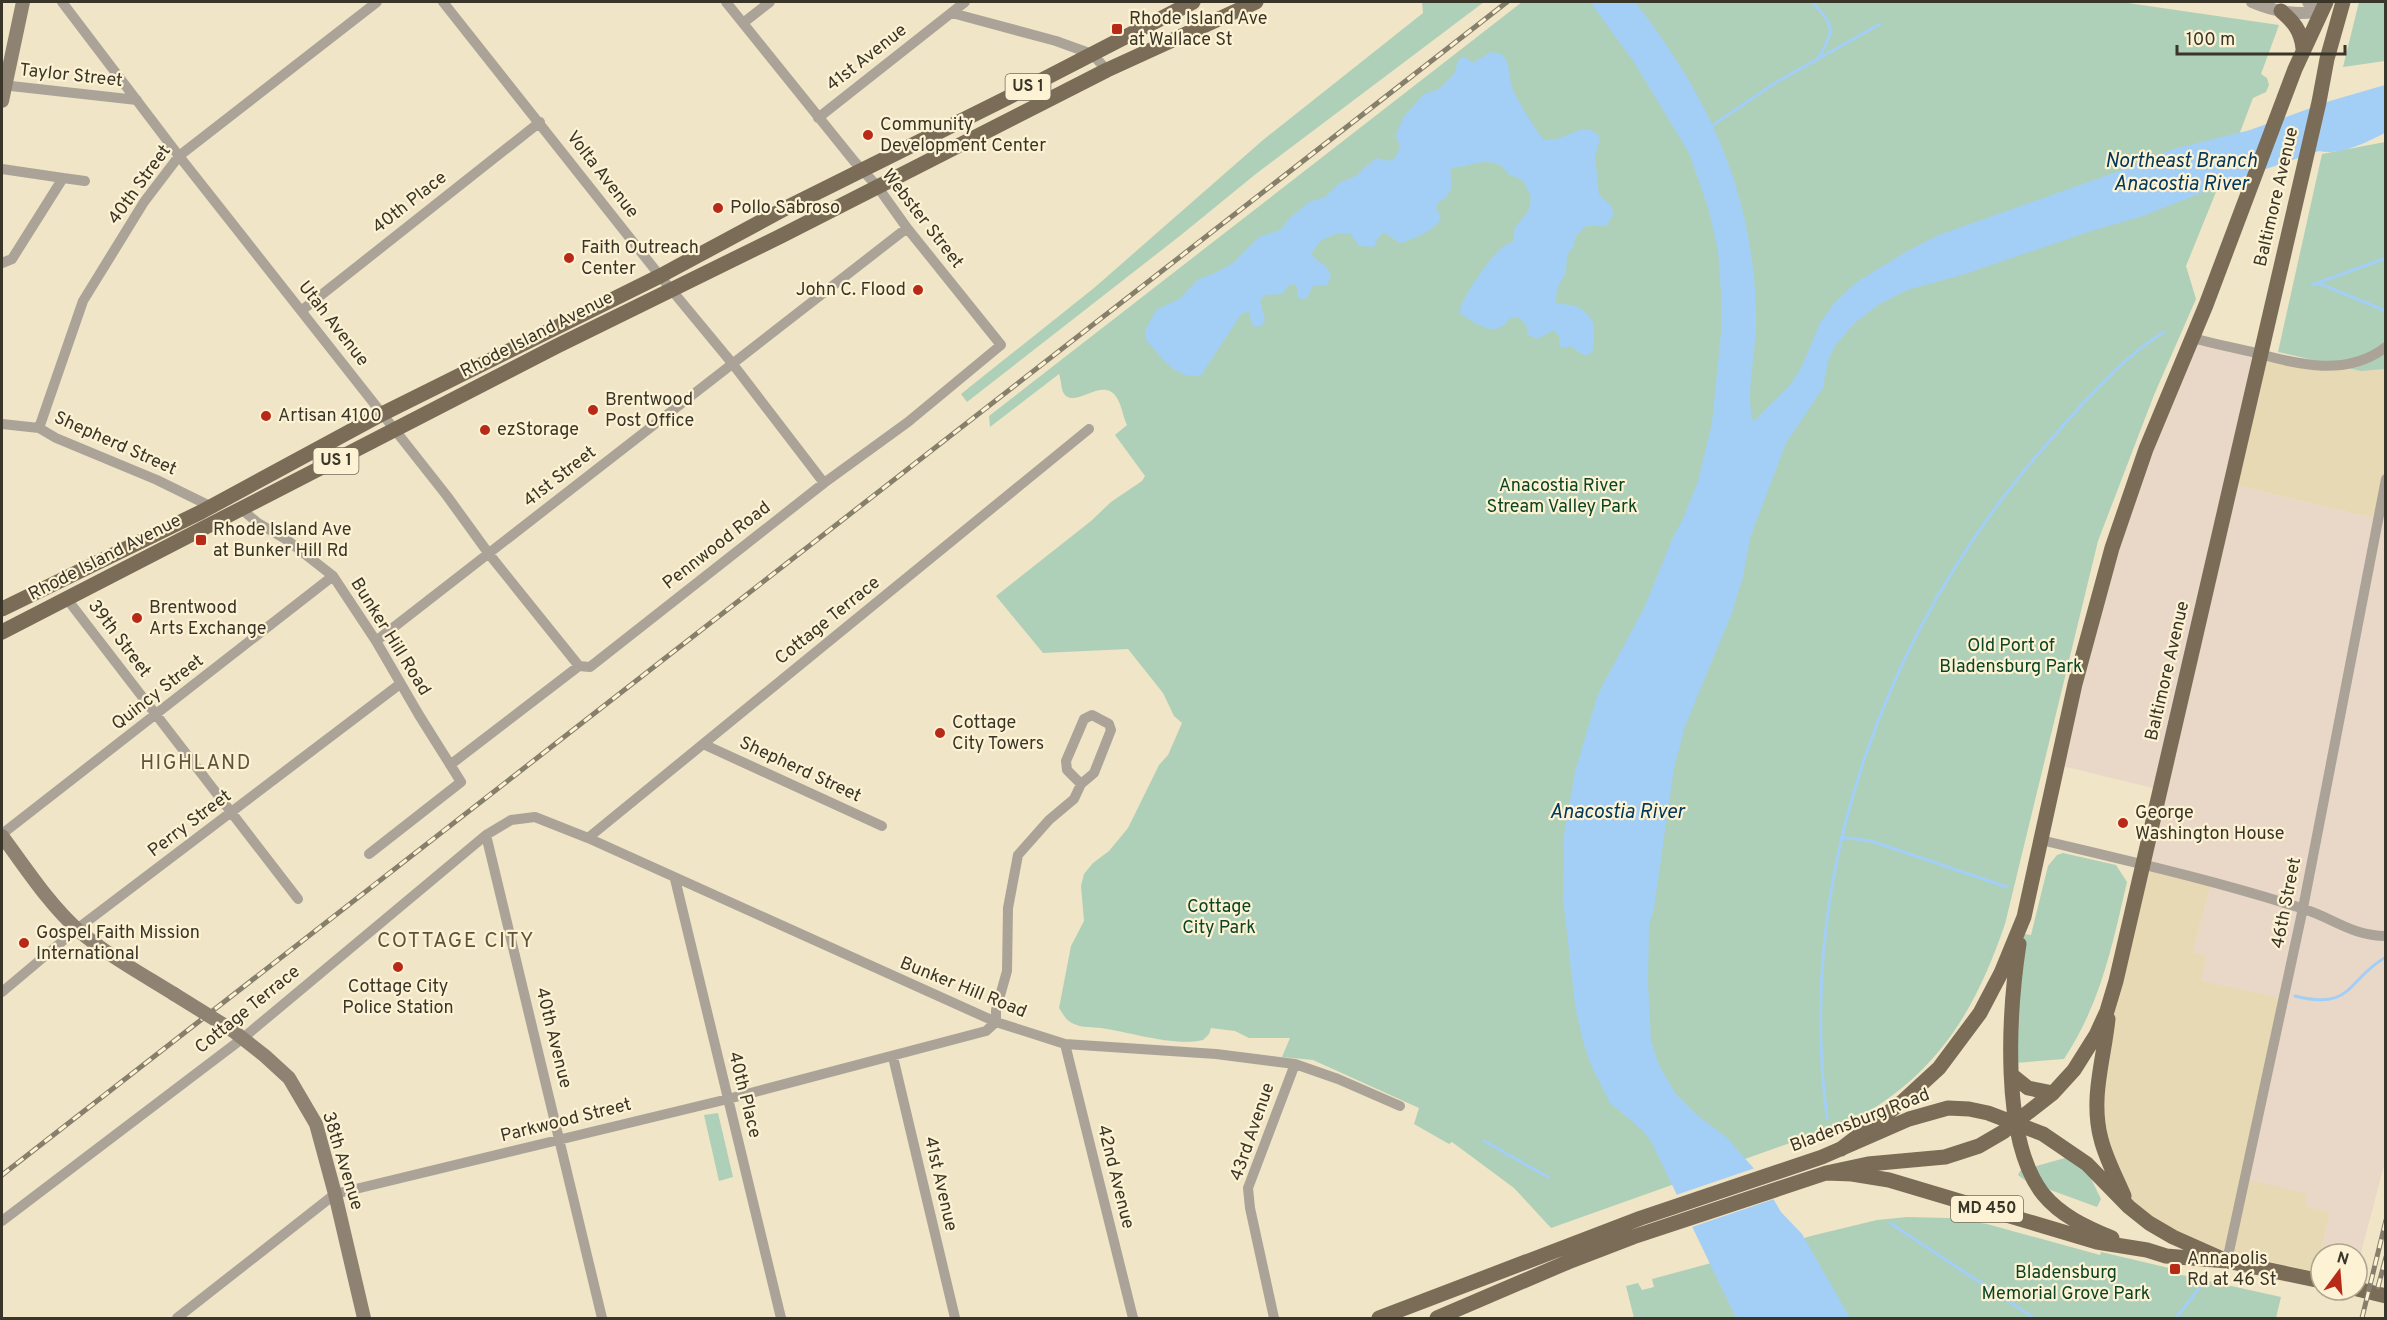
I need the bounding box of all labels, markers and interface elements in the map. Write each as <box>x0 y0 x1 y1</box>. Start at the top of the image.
place label: Rhode Island Ave at Wallace St <box>1129 8 1268 52</box>
scale bar <box>2177 18 2345 56</box>
street label: 41st Avenue <box>822 19 912 97</box>
marker: Rhode Island Ave at Wallace St <box>1110 22 1124 36</box>
text: 100 m <box>2186 29 2235 52</box>
street label: Taylor Street <box>18 59 124 93</box>
road number: US 1 <box>1006 74 1050 100</box>
place label: Community Development Center <box>880 114 1046 158</box>
street label: Baltimore Avenue <box>2250 125 2304 269</box>
street label: Volta Avenue <box>561 127 643 223</box>
marker: Community Development Center <box>861 128 875 142</box>
street label: 40th Street <box>103 141 177 229</box>
water label: Northeast Branch Anacostia River <box>2105 149 2257 198</box>
street label: Webster Street <box>876 165 968 273</box>
street label: 40th Place <box>368 167 452 239</box>
place label: Pollo Sabroso <box>730 197 840 220</box>
marker: Pollo Sabroso <box>711 201 725 215</box>
place label: Faith Outreach Center <box>581 237 699 281</box>
marker: Faith Outreach Center <box>562 251 576 265</box>
street label: Utah Avenue <box>292 277 374 371</box>
place label: John C. Flood <box>796 279 906 302</box>
marker: John C. Flood <box>911 283 925 297</box>
street label: Rhode Island Avenue <box>457 286 617 384</box>
place label: Brentwood Post Office <box>605 389 694 433</box>
marker: Brentwood Post Office <box>586 403 600 417</box>
place label: Artisan 4100 <box>278 405 382 428</box>
street label: Shepherd Street <box>50 407 180 481</box>
marker: Artisan 4100 <box>259 409 273 423</box>
place label: ezStorage <box>497 419 579 442</box>
marker: ezStorage <box>478 423 492 437</box>
street label: 41st Street <box>519 441 601 513</box>
road number: US 1 <box>314 448 358 474</box>
park label: Anacostia River Stream Valley Park <box>1487 475 1637 519</box>
street label: Pennwood Road <box>658 497 776 595</box>
street label: Rhode Island Avenue <box>25 509 185 607</box>
place label: Rhode Island Ave at Bunker Hill Rd <box>213 519 352 563</box>
marker: Rhode Island Ave at Bunker Hill Rd <box>194 533 208 547</box>
street label: Cottage Terrace <box>771 572 885 670</box>
street label: Bunker Hill Road <box>345 574 435 700</box>
street label: 39th Street <box>82 596 156 682</box>
place label: Brentwood Arts Exchange <box>149 597 266 641</box>
street label: Baltimore Avenue <box>2141 599 2195 743</box>
marker: Brentwood Arts Exchange <box>130 611 144 625</box>
park label: Old Port of Bladensburg Park <box>1939 635 2083 679</box>
street label: Quincy Street <box>107 650 209 736</box>
place label: Cottage City Towers <box>952 712 1044 756</box>
marker: Cottage City Towers <box>933 726 947 740</box>
street label: Shepherd Street <box>735 732 865 808</box>
district label: HIGHLAND <box>140 751 252 777</box>
street label: Perry Street <box>144 785 236 863</box>
water label: Anacostia River <box>1550 800 1686 826</box>
place label: George Washington House <box>2135 802 2285 846</box>
marker: George Washington House <box>2116 816 2130 830</box>
street label: 46th Street <box>2267 856 2307 950</box>
park label: Cottage City Park <box>1182 896 1256 940</box>
place label: Gospel Faith Mission International <box>36 922 200 966</box>
district label: COTTAGE CITY <box>377 928 535 955</box>
marker: Gospel Faith Mission International <box>17 936 31 950</box>
street label: Bunker Hill Road <box>896 952 1030 1024</box>
marker: Cottage City Police Station <box>391 960 405 974</box>
street label: Cottage Terrace <box>191 961 305 1059</box>
place label: Cottage City Police Station <box>342 976 454 1020</box>
street label: 40th Avenue <box>529 985 577 1091</box>
street label: 40th Place <box>722 1049 766 1141</box>
street label: 43rd Avenue <box>1225 1080 1281 1184</box>
street label: Bladensburg Road <box>1787 1084 1933 1158</box>
street label: Parkwood Street <box>498 1094 634 1148</box>
street label: 38th Avenue <box>316 1109 368 1213</box>
street label: 42nd Avenue <box>1091 1123 1139 1231</box>
street label: 41st Avenue <box>918 1134 962 1234</box>
road number: MD 450 <box>1951 1196 2023 1222</box>
north arrow <box>2309 1242 2369 1302</box>
place label: Annapolis Rd at 46 St <box>2187 1248 2277 1292</box>
text: N <box>2334 1248 2351 1271</box>
park label: Bladensburg Memorial Grove Park <box>1982 1262 2150 1306</box>
marker: Annapolis Rd at 46 St <box>2168 1262 2182 1276</box>

